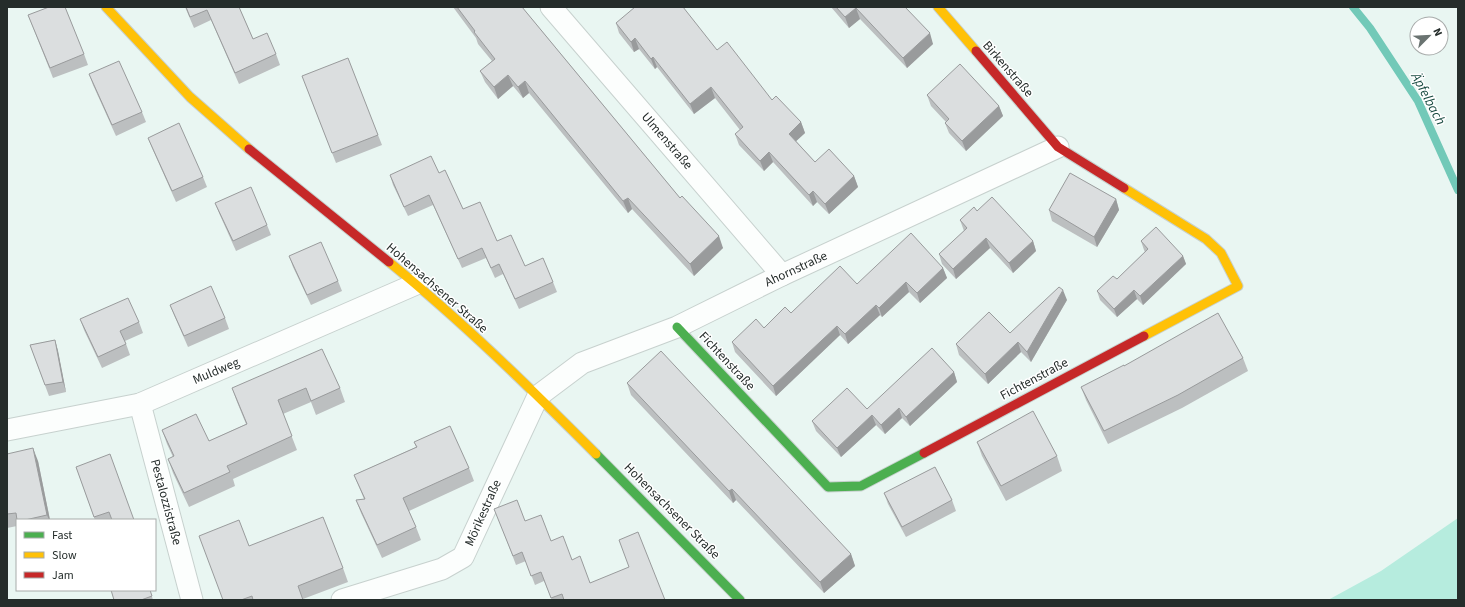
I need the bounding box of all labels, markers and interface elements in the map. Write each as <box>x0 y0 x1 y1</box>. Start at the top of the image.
north arrow <box>1409 16 1449 56</box>
text: N <box>1429 26 1446 39</box>
street label: Birkenstraße <box>978 37 1038 101</box>
water label: Äpfelbach <box>1405 68 1450 129</box>
street label: Ulmenstraße <box>637 109 697 173</box>
street label: Hohensachsener Straße <box>382 239 492 337</box>
street label: Ahornstraße <box>762 247 830 291</box>
street label: Fichtenstraße <box>695 328 759 394</box>
street label: Muldweg <box>190 353 243 389</box>
street label: Fichtenstraße <box>997 354 1071 404</box>
street label: Pestalozzistraße <box>146 457 186 547</box>
street label: Hohensachsener Straße <box>620 459 724 563</box>
street label: Mörikestraße <box>460 477 506 549</box>
legend <box>16 519 156 591</box>
text: Fast <box>52 527 72 544</box>
text: Slow <box>52 547 77 564</box>
text: Jam <box>52 567 74 584</box>

